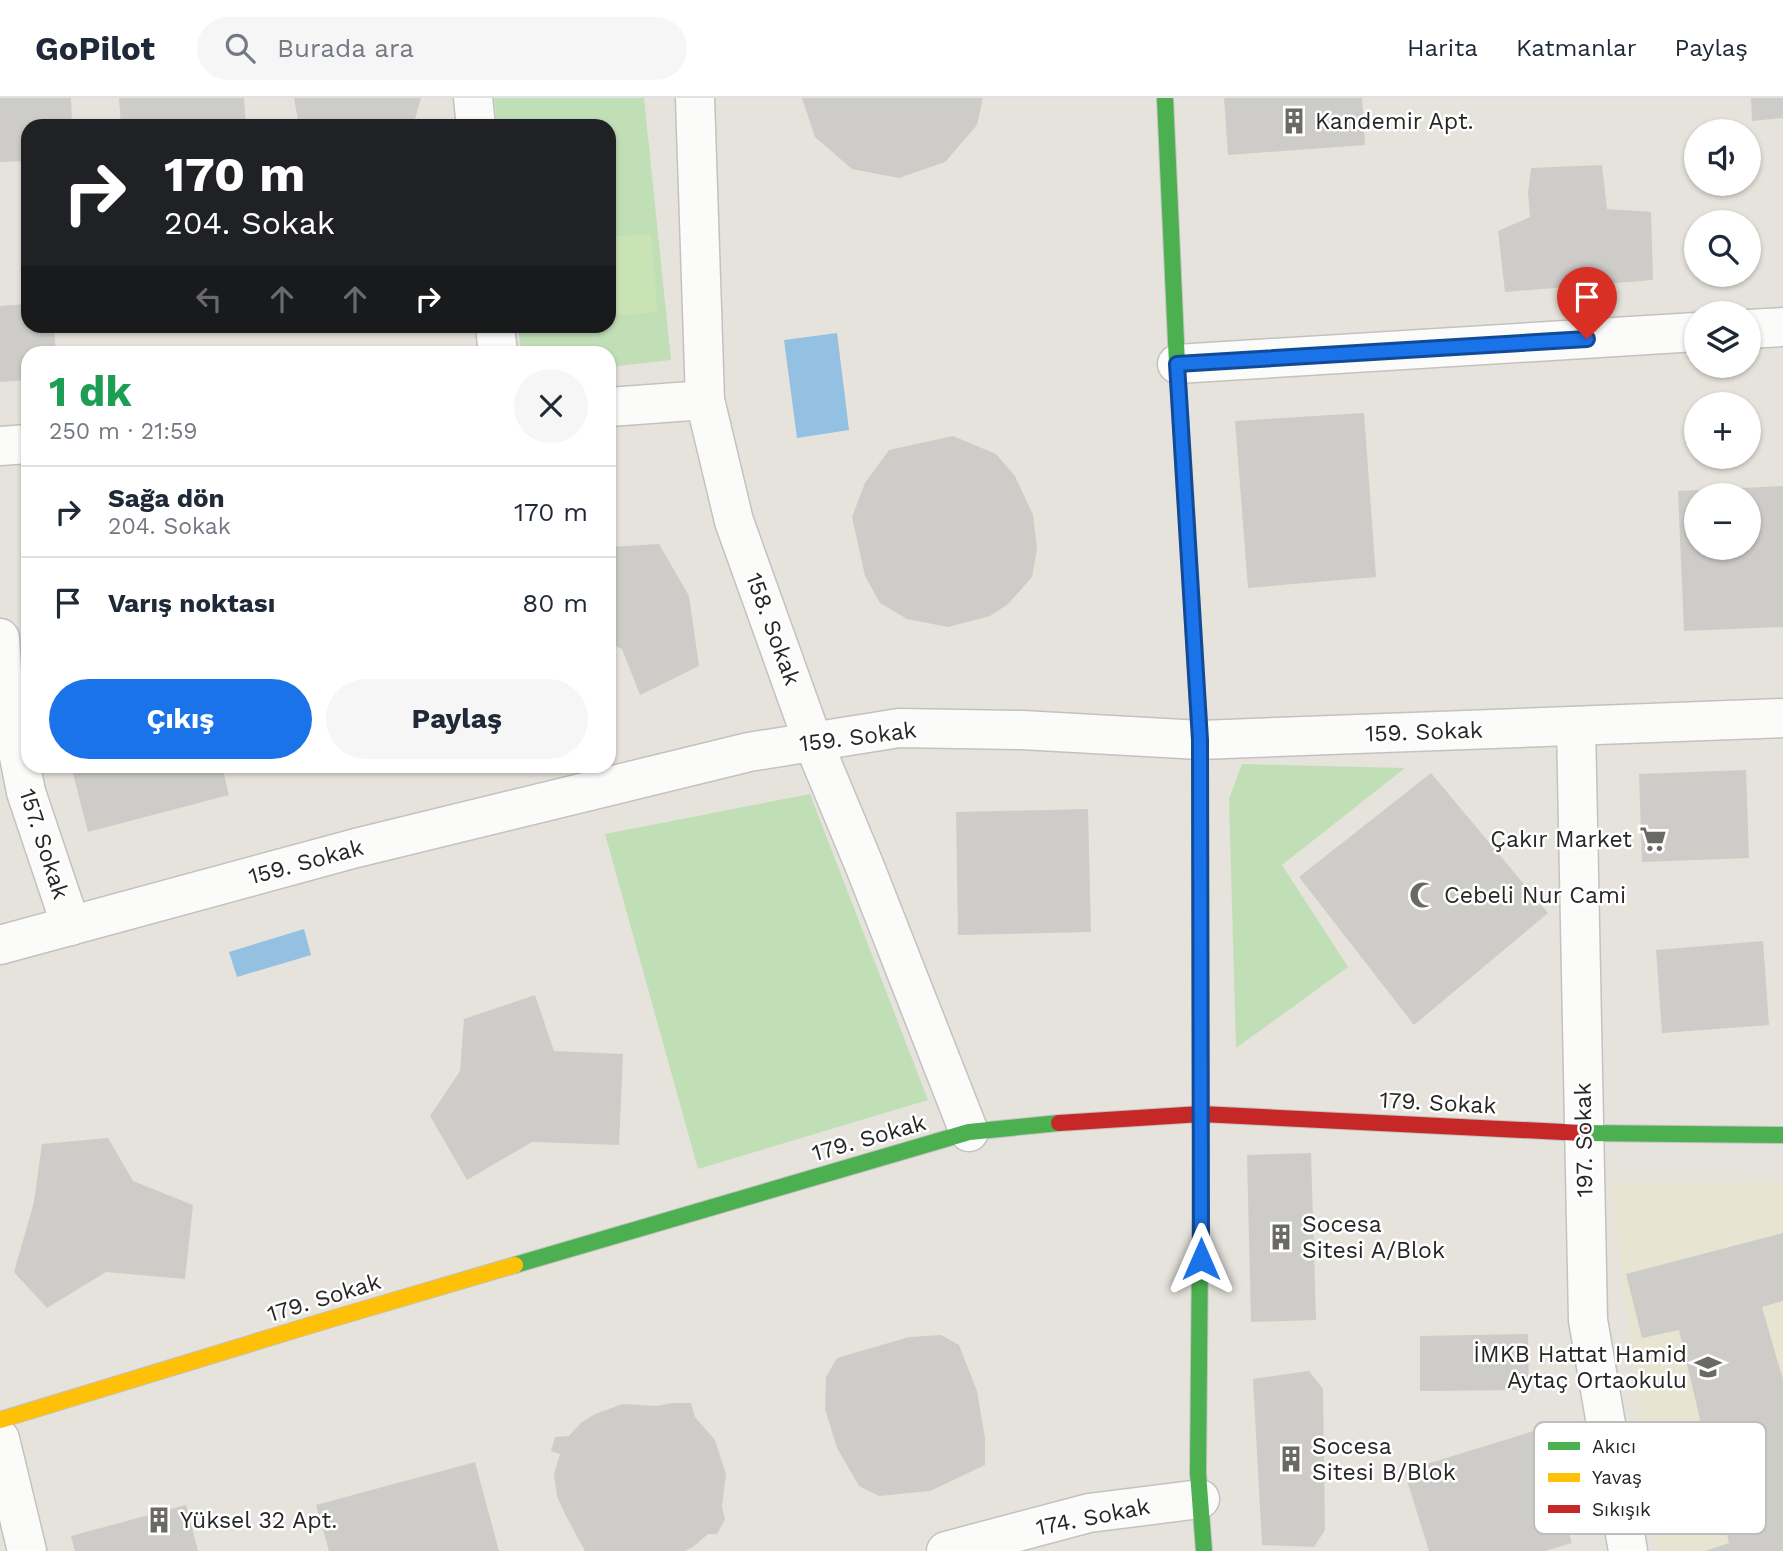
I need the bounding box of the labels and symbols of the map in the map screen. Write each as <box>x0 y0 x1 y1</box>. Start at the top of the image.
building icon: Kandemir Apt. <box>1279 106 1309 136</box>
place label: Kandemir Apt. <box>1315 108 1474 135</box>
pin <box>1557 267 1617 339</box>
street label: 158. Sokak <box>740 569 806 689</box>
street label: 159. Sokak <box>798 716 918 758</box>
street label: 159. Sokak <box>1365 716 1483 748</box>
street label: 157. Sokak <box>13 785 75 903</box>
supermarket icon: Çakır Market <box>1638 824 1668 854</box>
place label: Çakır Market <box>1490 826 1632 853</box>
street label: 159. Sokak <box>246 834 366 890</box>
mosque icon: Cebeli Nur Cami <box>1408 880 1438 910</box>
place label: Cebeli Nur Cami <box>1444 882 1626 909</box>
street label: 197. Sokak <box>1570 1082 1598 1198</box>
street label: 179. Sokak <box>1379 1086 1497 1120</box>
street label: 179. Sokak <box>809 1109 929 1167</box>
place label: Socesa Sitesi A/Blok <box>1302 1211 1445 1264</box>
position arrow <box>1164 1222 1238 1296</box>
building icon: Socesa Sitesi A/Blok <box>1266 1222 1296 1252</box>
street label: 179. Sokak <box>264 1268 384 1328</box>
place label: İMKB Hattat Hamid Aytaç Ortaokulu <box>1473 1341 1687 1394</box>
school or university icon: İMKB Hattat Hamid Aytaç Ortaokulu <box>1693 1352 1723 1382</box>
legend <box>1534 1422 1766 1534</box>
place label: Socesa Sitesi B/Blok <box>1312 1433 1456 1486</box>
text: Akıcı <box>1592 1435 1636 1458</box>
building icon: Socesa Sitesi B/Blok <box>1276 1444 1306 1474</box>
text: Yavaş <box>1592 1466 1642 1489</box>
street label: 174. Sokak <box>1034 1493 1152 1541</box>
text: Sıkışık <box>1592 1498 1651 1521</box>
building icon: Yüksel 32 Apt. <box>144 1505 174 1535</box>
place label: Yüksel 32 Apt. <box>180 1507 337 1534</box>

